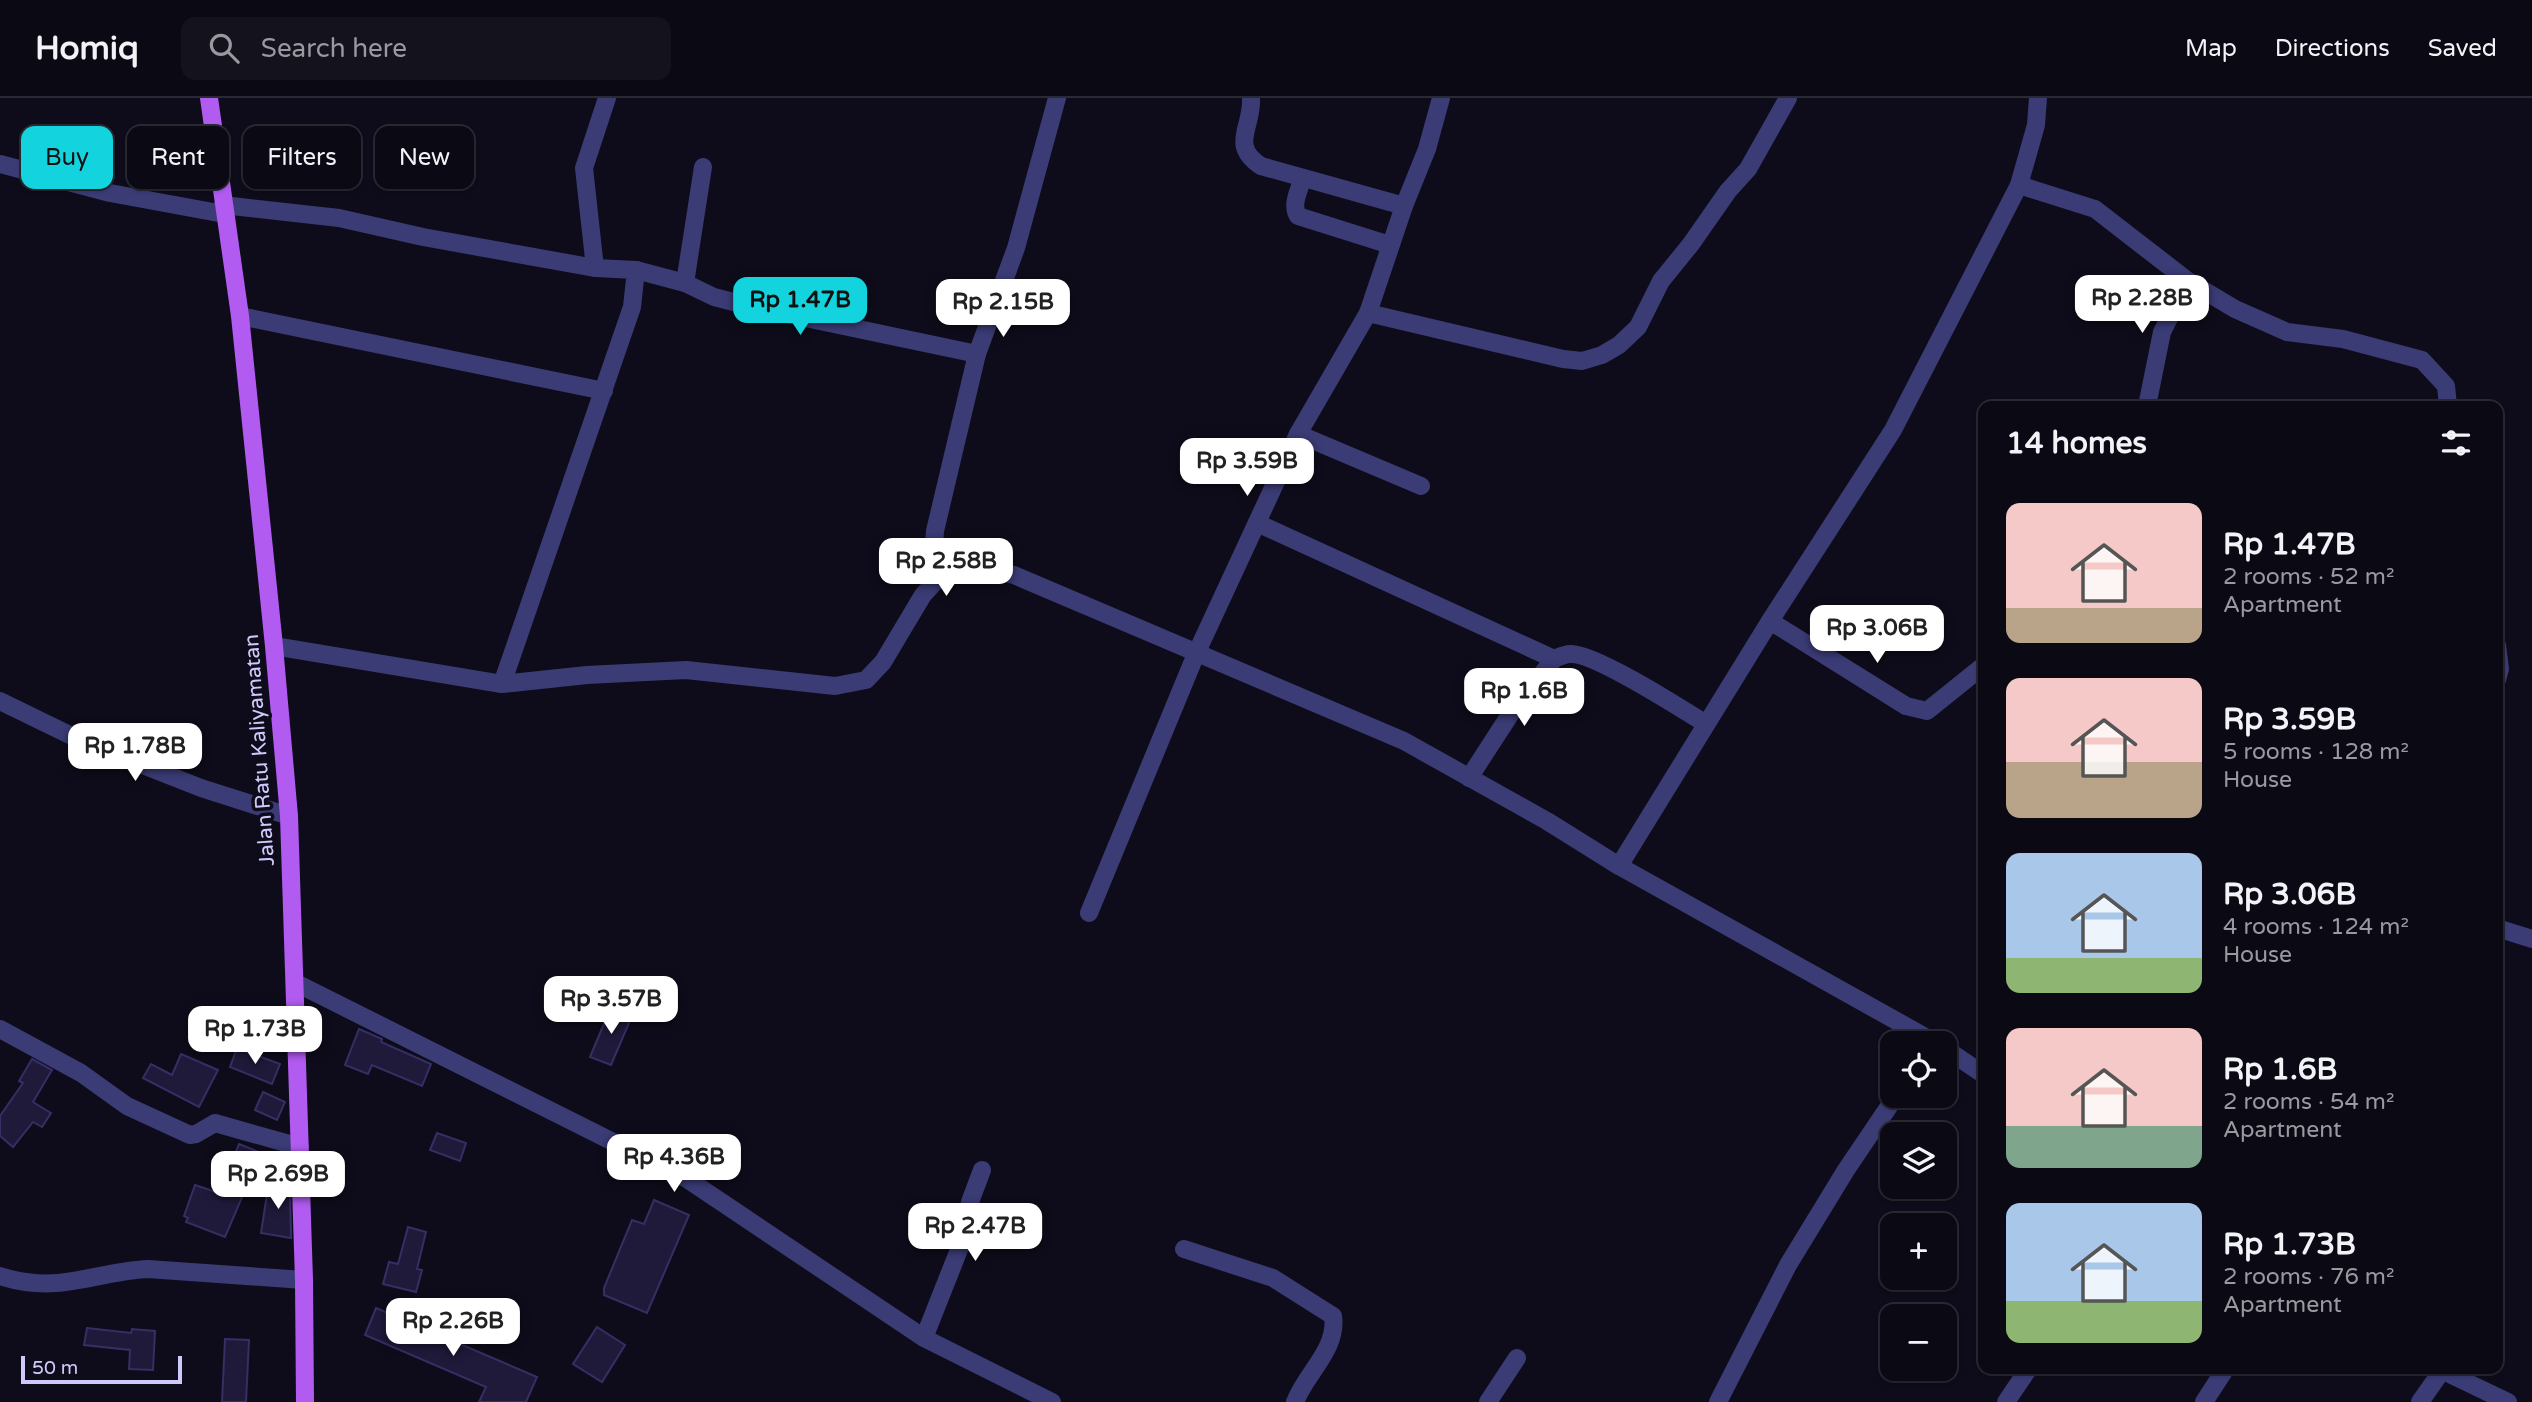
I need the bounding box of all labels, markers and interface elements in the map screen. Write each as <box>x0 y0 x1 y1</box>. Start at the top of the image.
search box <box>181 17 671 80</box>
text: Homiq <box>35 29 139 68</box>
icon: search <box>205 29 243 67</box>
text: Search here <box>261 33 407 64</box>
text: Map <box>2185 34 2237 63</box>
text: Directions <box>2275 34 2390 63</box>
text: Saved <box>2428 34 2497 63</box>
chip: Buy <box>21 126 113 189</box>
chip: Rent <box>127 126 229 189</box>
chip: Filters <box>243 126 361 189</box>
chip: New <box>375 126 474 189</box>
pin: Rp 2.28B <box>2070 275 2214 335</box>
pin: Rp 1.47B <box>728 278 872 337</box>
pin: Rp 2.15B <box>931 280 1075 339</box>
text: Rp 2.28B <box>2091 284 2193 312</box>
text: Rp 1.47B <box>749 286 851 314</box>
text: Rp 2.15B <box>952 288 1054 316</box>
icon: filters <box>2437 424 2475 462</box>
text: 14 homes <box>2006 425 2147 462</box>
pin: Rp 3.59B <box>1175 438 1319 498</box>
text: Rp 3.59B <box>1196 447 1298 475</box>
text: Rp 1.47B <box>2223 526 2356 563</box>
icon: home <box>2062 531 2146 615</box>
pin: Rp 2.58B <box>874 538 1018 598</box>
text: Rp 2.58B <box>895 547 997 575</box>
text: 2 rooms · 52 m² <box>2223 563 2394 591</box>
text: Apartment <box>2223 591 2342 619</box>
pin: Rp 3.06B <box>1805 606 1949 665</box>
text: Rp 3.06B <box>1826 614 1928 642</box>
street label: Jalan Ratu Kaliyamatan <box>239 633 280 867</box>
pin: Rp 1.6B <box>1459 668 1589 728</box>
text: Rp 1.6B <box>1480 677 1568 705</box>
text: Rp 3.59B <box>2223 701 2356 738</box>
icon: home <box>2062 706 2146 790</box>
pin: Rp 1.78B <box>63 724 207 783</box>
text: Rp 1.78B <box>84 732 186 760</box>
text: 5 rooms · 128 m² <box>2223 738 2409 766</box>
text: House <box>2223 766 2292 794</box>
text: Rp 3.06B <box>2223 876 2356 913</box>
icon: home <box>2062 881 2146 965</box>
text: 4 rooms · 124 m² <box>2223 913 2409 941</box>
text: House <box>2223 941 2292 969</box>
pin: Rp 3.57B <box>539 976 683 1036</box>
text: Rp 3.57B <box>560 985 662 1013</box>
pin: Rp 1.73B <box>183 1006 327 1066</box>
text: Rp 1.73B <box>204 1015 306 1043</box>
map controls <box>1880 1031 1957 1381</box>
button: locate <box>1880 1031 1957 1108</box>
text: Rp 1.6B <box>2223 1051 2337 1088</box>
icon: home <box>2062 1056 2146 1140</box>
text: 2 rooms · 54 m² <box>2223 1088 2394 1116</box>
text: Apartment <box>2223 1116 2342 1144</box>
button: layers <box>1880 1122 1957 1199</box>
pin: Rp 4.36B <box>602 1134 746 1194</box>
text: Rp 4.36B <box>623 1143 725 1171</box>
pin: Rp 2.69B <box>206 1152 350 1211</box>
text: Rp 2.69B <box>227 1160 329 1188</box>
pin: Rp 2.47B <box>903 1204 1047 1263</box>
text: Rp 2.47B <box>924 1212 1026 1240</box>
button: + <box>1880 1213 1957 1290</box>
text: Rp 1.73B <box>2223 1226 2356 1263</box>
icon: home <box>2062 1231 2146 1315</box>
text: 2 rooms · 76 m² <box>2223 1263 2394 1291</box>
text: Apartment <box>2223 1291 2342 1319</box>
pin: Rp 2.26B <box>381 1298 525 1358</box>
button: − <box>1880 1304 1957 1381</box>
text: Rp 2.26B <box>402 1307 504 1335</box>
scale bar <box>21 1353 182 1385</box>
text: 50 m <box>32 1357 78 1379</box>

